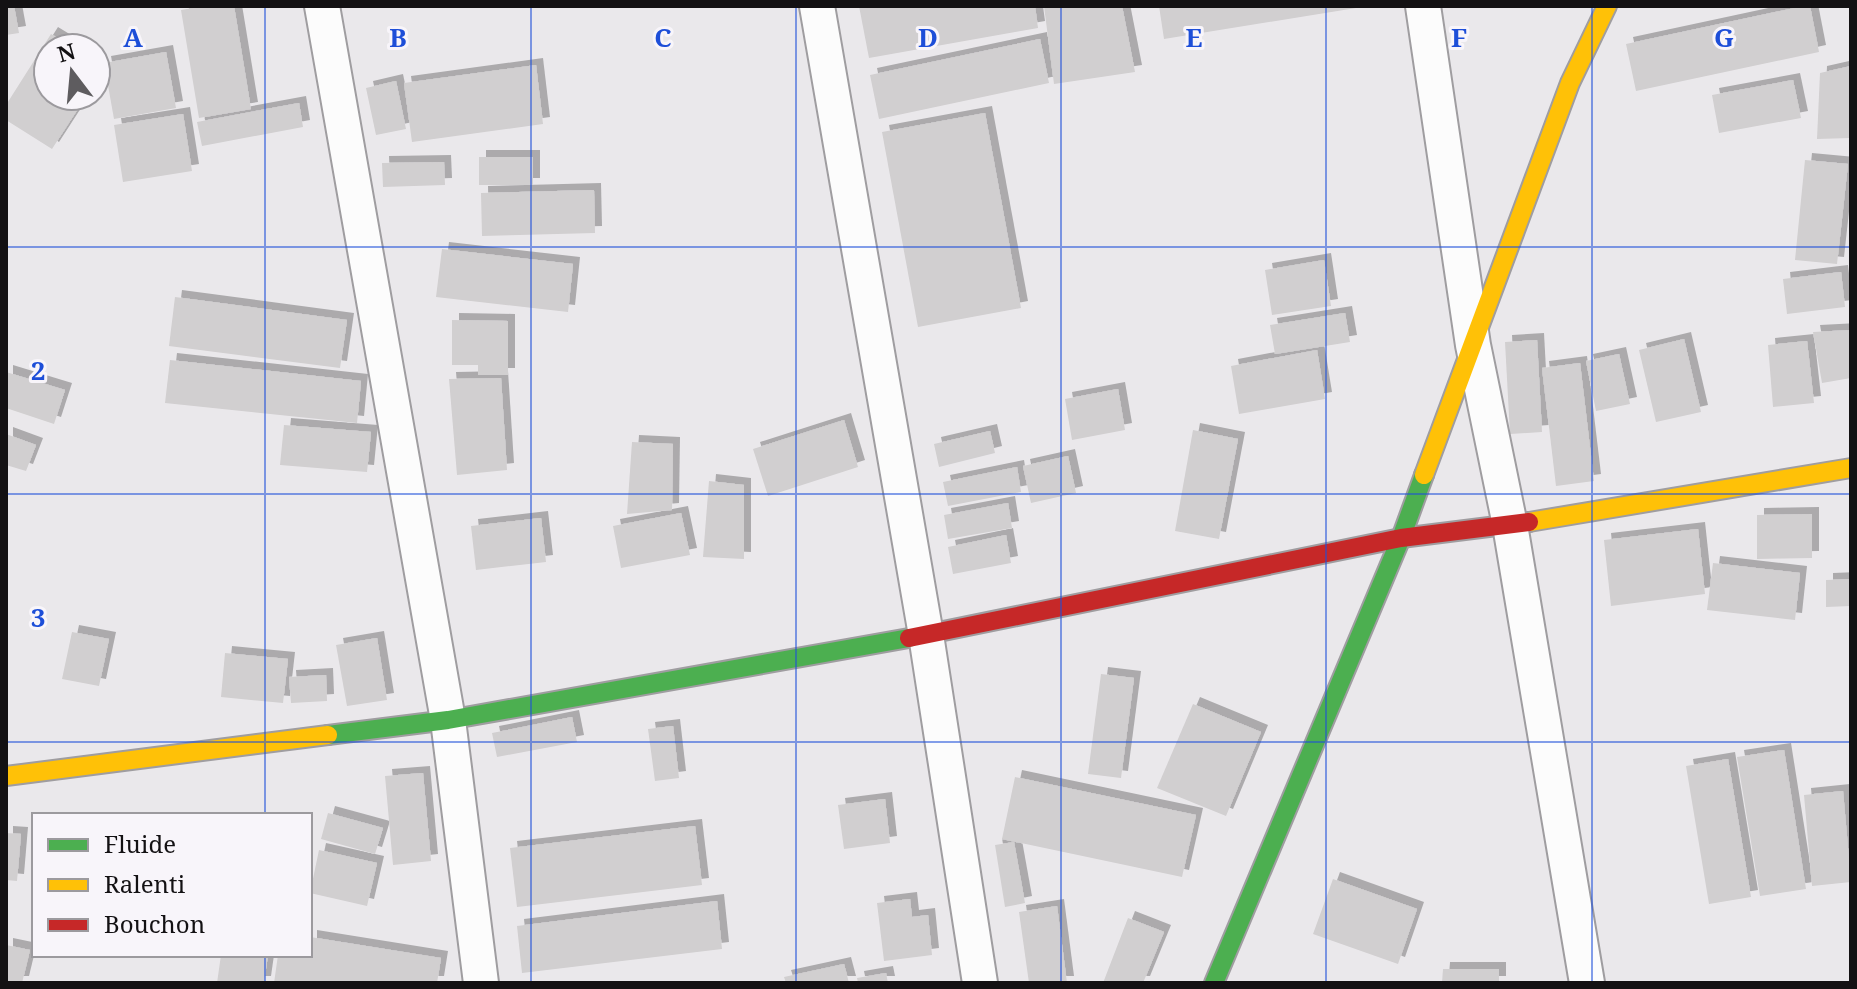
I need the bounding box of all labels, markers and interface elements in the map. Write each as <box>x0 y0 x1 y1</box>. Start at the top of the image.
text: A <box>123 19 143 55</box>
text: B <box>389 19 407 55</box>
text: C <box>654 19 672 55</box>
text: D <box>918 19 938 55</box>
text: E <box>1186 19 1203 55</box>
text: F <box>1451 19 1467 55</box>
text: G <box>1714 19 1734 55</box>
north arrow <box>32 32 112 112</box>
text: N <box>54 35 79 69</box>
text: 2 <box>31 352 45 388</box>
text: 3 <box>31 599 45 635</box>
legend <box>32 813 312 957</box>
text: Fluide <box>104 827 176 860</box>
text: Ralenti <box>104 867 185 900</box>
text: Bouchon <box>104 907 205 940</box>

